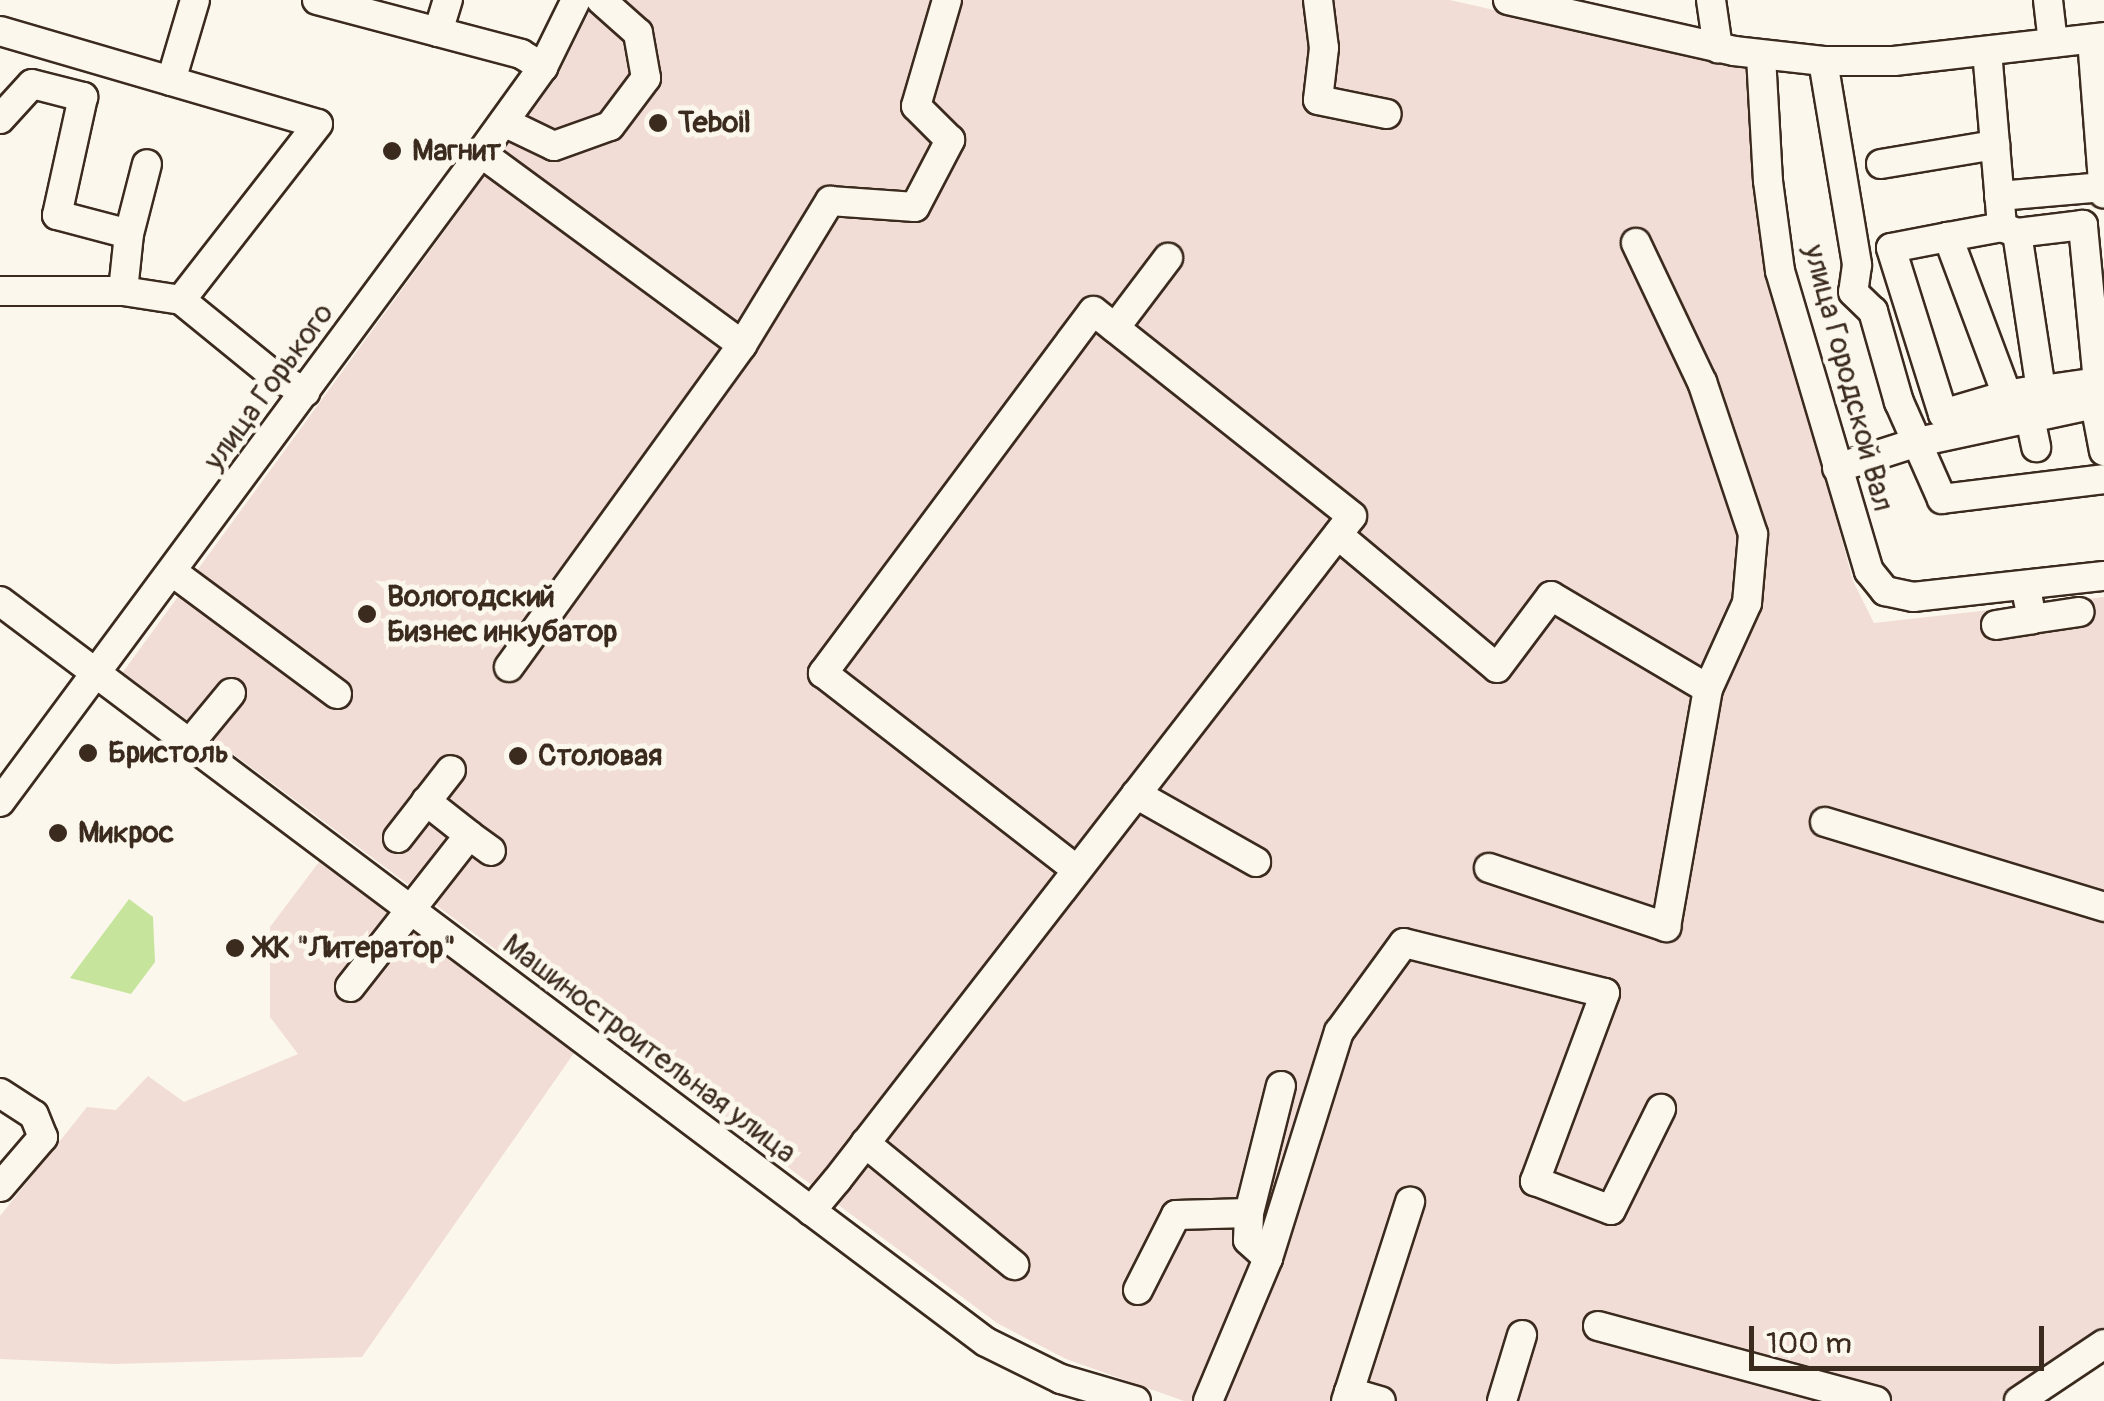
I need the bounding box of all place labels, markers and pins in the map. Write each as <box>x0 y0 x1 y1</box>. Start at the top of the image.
place label: Teboil <box>678 105 751 141</box>
marker: Teboil <box>647 112 669 134</box>
place label: Магнит <box>412 133 501 169</box>
marker: Магнит <box>381 140 403 162</box>
place label: Вологодский Бизнес инкубатор <box>387 579 617 650</box>
marker: Вологодский Бизнес инкубатор <box>356 603 378 625</box>
place label: Бристоль <box>108 735 229 771</box>
place label: Столовая <box>538 738 662 774</box>
marker: Бристоль <box>77 742 99 764</box>
marker: Столовая <box>507 745 529 767</box>
place label: Микрос <box>78 815 174 851</box>
marker: Микрос <box>47 822 69 844</box>
place label: ЖК "Литератор" <box>255 930 456 966</box>
marker: ЖК "Литератор" <box>224 937 246 959</box>

